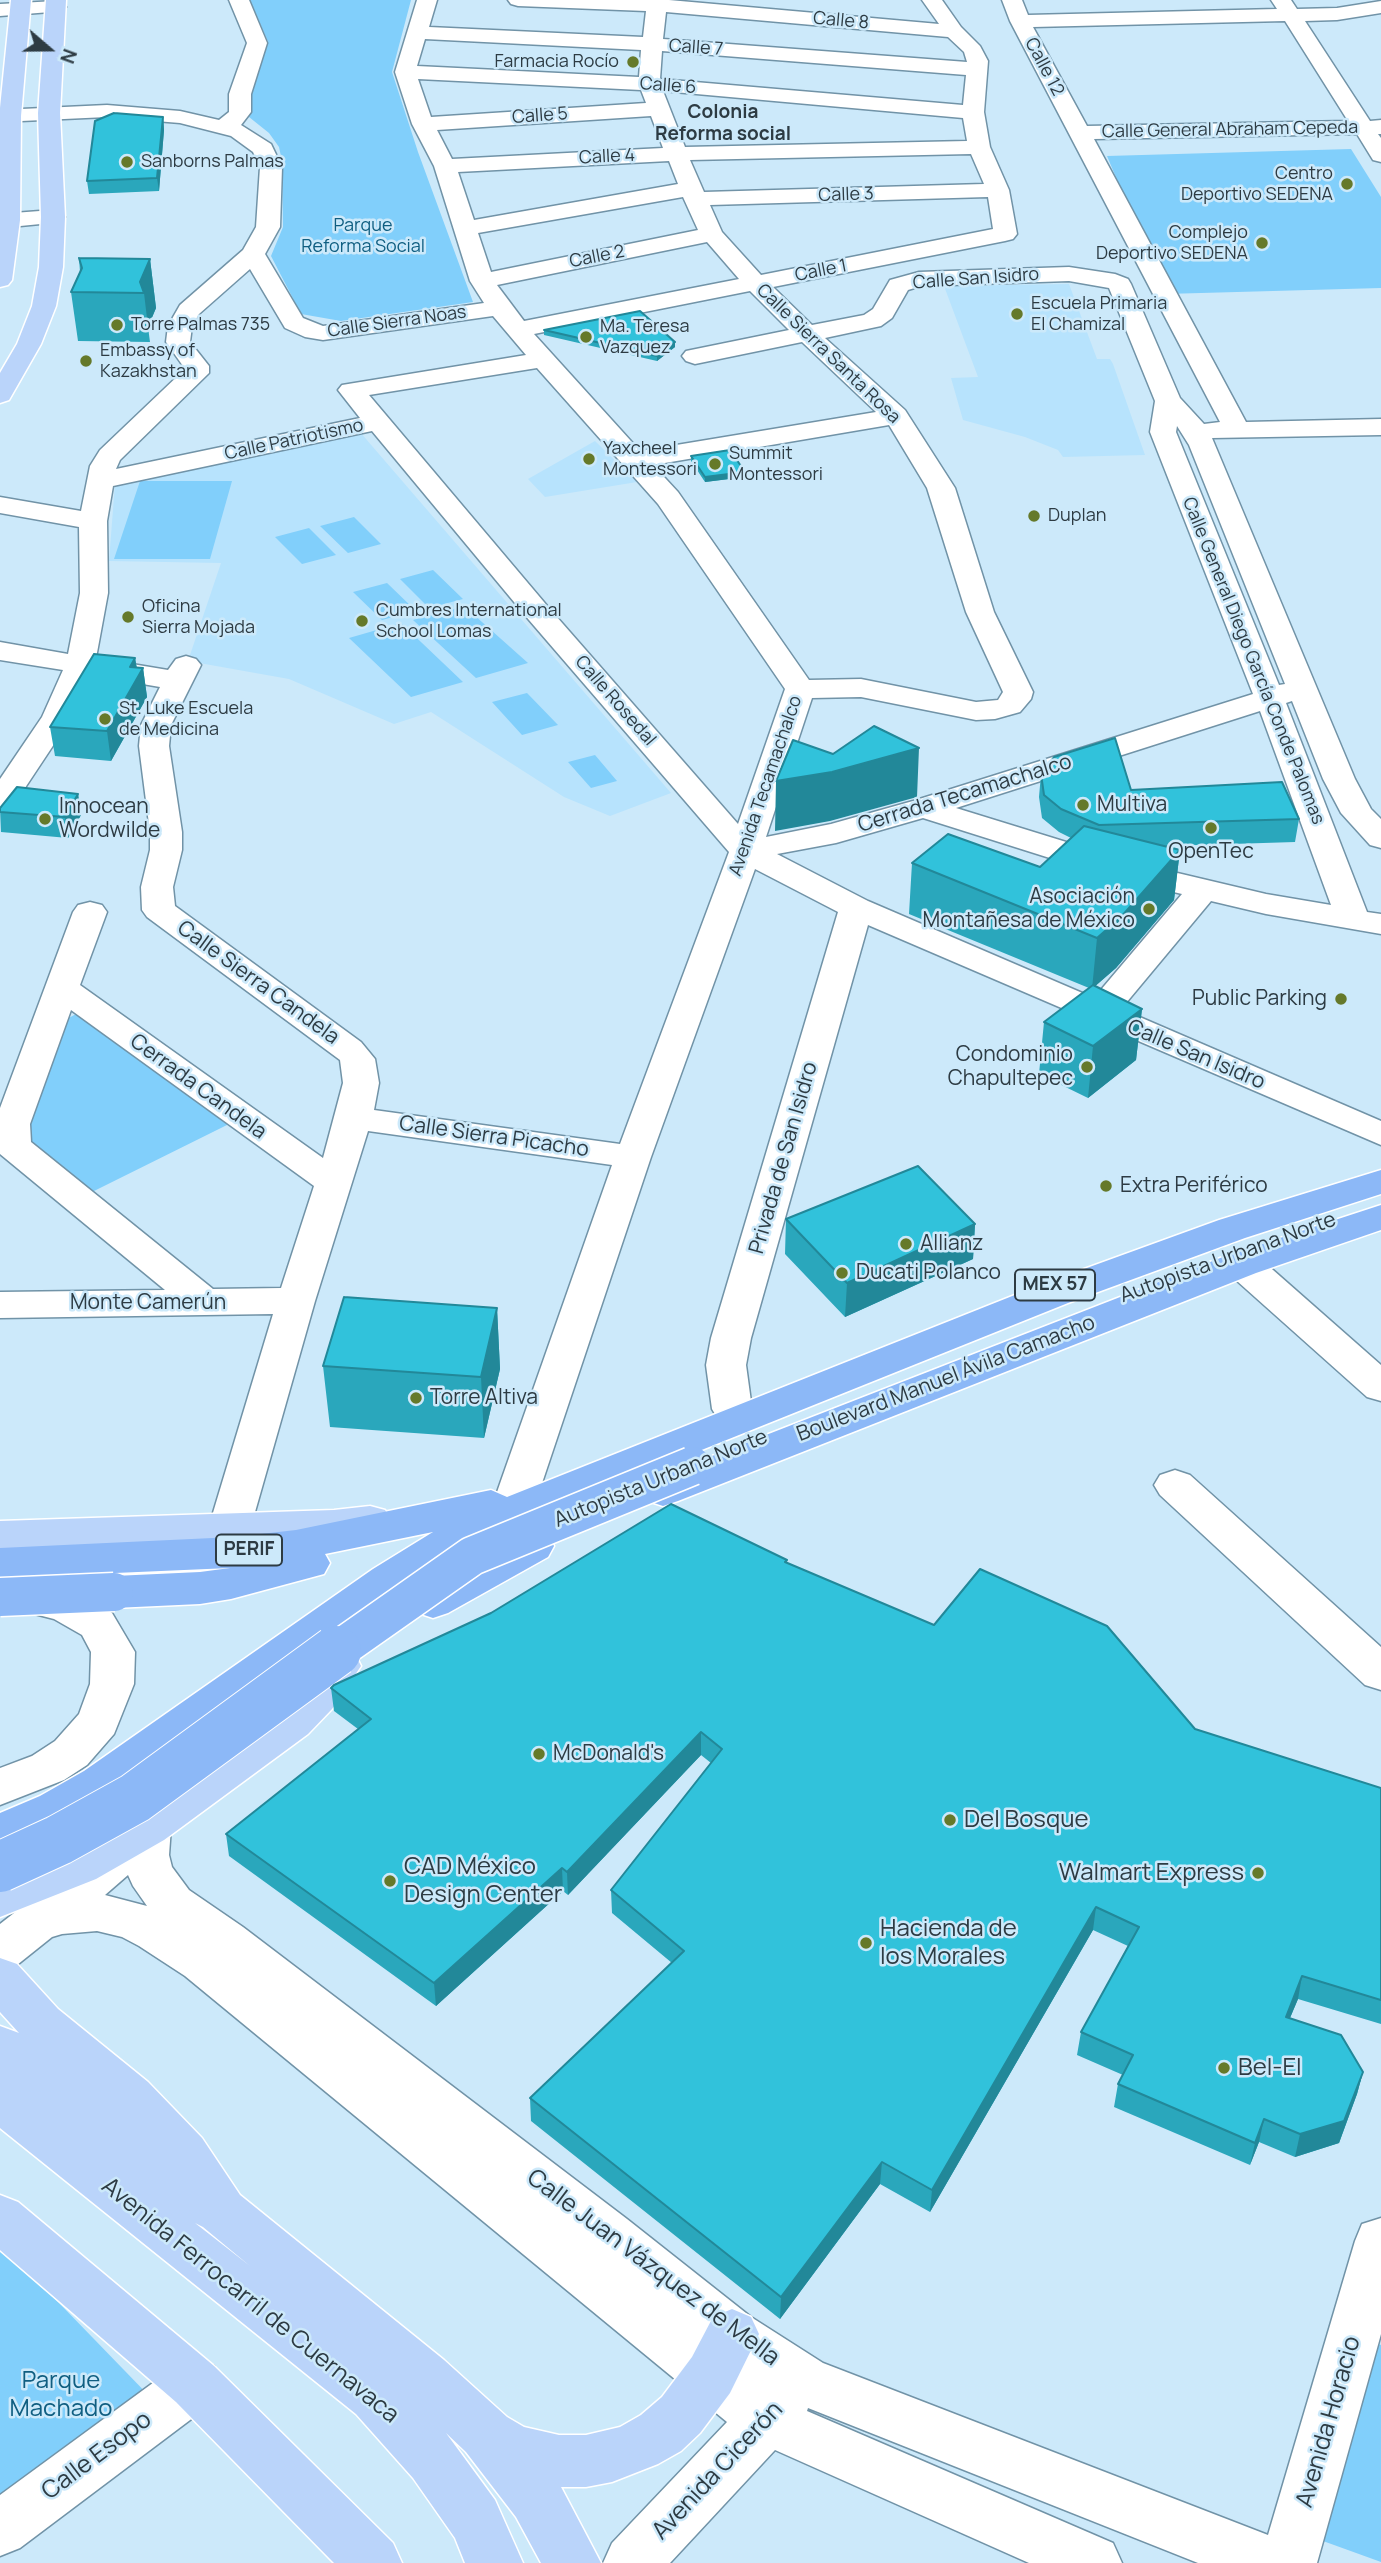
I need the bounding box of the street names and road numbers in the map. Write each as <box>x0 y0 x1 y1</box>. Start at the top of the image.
street label: Calle 8 <box>812 8 870 34</box>
street label: Calle 12 <box>1020 34 1068 100</box>
street label: Calle 7 <box>668 35 724 61</box>
street label: Calle 6 <box>639 73 697 99</box>
street label: Calle 5 <box>511 103 569 129</box>
street label: Calle General Abraham Cepeda <box>1102 117 1358 143</box>
street label: Calle 4 <box>578 145 636 169</box>
street label: Calle 3 <box>818 183 874 207</box>
street label: Calle 2 <box>568 241 626 273</box>
street label: Calle 1 <box>793 255 849 287</box>
street label: Calle San Isidro <box>912 264 1040 294</box>
street label: Calle Sierra Santa Rosa <box>752 280 904 428</box>
street label: Calle Sierra Noas <box>326 302 468 342</box>
street label: Calle Patriotismo <box>223 415 365 465</box>
street label: Calle General Diego García Conde Palomas <box>1177 494 1329 828</box>
street label: Calle Rosedal <box>570 652 660 750</box>
street label: Avenida Tecamachalco <box>725 693 807 879</box>
street label: Cerrada Tecamachalco <box>855 749 1075 839</box>
street label: Calle Sierra Candela <box>172 916 344 1050</box>
street label: Calle San Isidro <box>1123 1015 1269 1095</box>
street label: Cerrada Candela <box>125 1029 271 1145</box>
street label: Privada de San Isidro <box>745 1059 823 1257</box>
street label: Calle Sierra Picacho <box>398 1111 590 1163</box>
street label: Autopista Urbana Norte <box>1116 1207 1340 1309</box>
road number: MEX 57 <box>1015 1270 1095 1301</box>
street label: Monte Camerún <box>70 1290 226 1316</box>
street label: Boulevard Manuel Ávila Camacho <box>793 1310 1099 1448</box>
street label: Autopista Urbana Norte <box>550 1425 772 1533</box>
road number: PERIF <box>216 1534 282 1566</box>
street label: Calle Juan Vázquez de Mella <box>521 2164 785 2372</box>
street label: Avenida Ferrocarril de Cuernavaca <box>95 2172 405 2430</box>
street label: Avenida Horacio <box>1291 2333 1367 2511</box>
street label: Avenida Cicerón <box>647 2396 789 2546</box>
street label: Calle Esopo <box>37 2406 157 2506</box>

